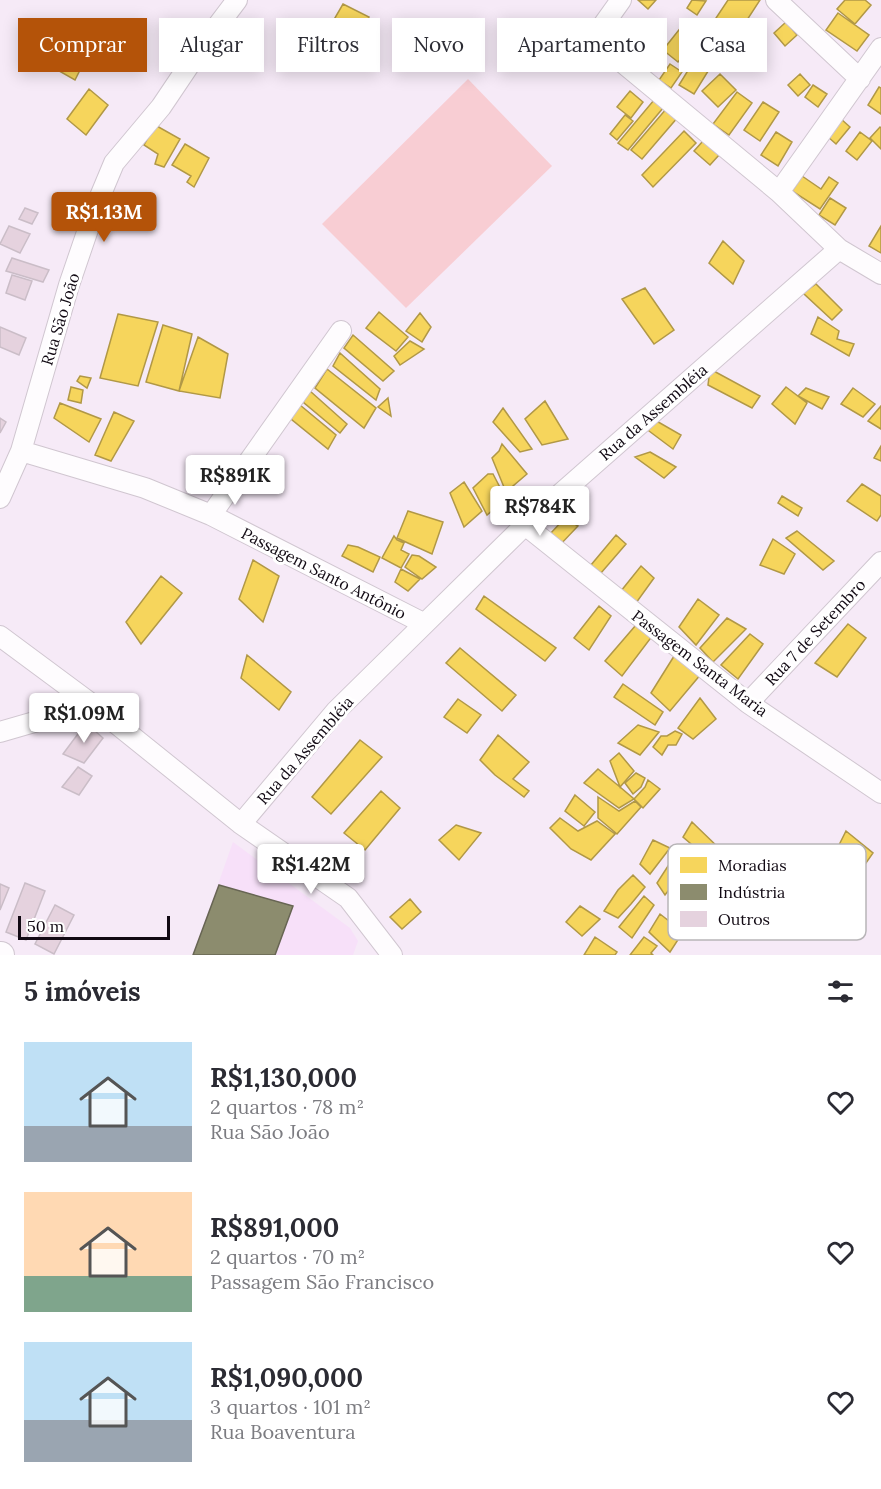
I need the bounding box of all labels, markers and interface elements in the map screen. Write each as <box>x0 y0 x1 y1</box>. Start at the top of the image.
chip: Comprar <box>18 18 147 72</box>
chip: Alugar <box>159 18 264 72</box>
chip: Filtros <box>276 18 380 72</box>
chip: Novo <box>392 18 485 72</box>
chip: Apartamento <box>497 18 667 72</box>
chip: Casa <box>679 18 767 72</box>
pin: R$1.13M <box>49 192 159 243</box>
text: R$1.13M <box>65 199 143 224</box>
street label: Rua São João <box>36 270 84 368</box>
street label: Rua da Assembléia <box>595 360 711 464</box>
pin: R$891K <box>186 455 284 506</box>
text: R$891K <box>200 462 270 487</box>
pin: R$784K <box>491 486 589 537</box>
text: R$784K <box>504 493 576 518</box>
street label: Passagem Santo Antônio <box>238 523 410 623</box>
street label: Rua 7 de Setembro <box>760 575 870 689</box>
street label: Passagem Santa Maria <box>628 605 772 721</box>
street label: Rua da Assembléia <box>253 692 357 808</box>
pin: R$1.09M <box>29 693 139 744</box>
text: R$1.09M <box>43 700 125 725</box>
pin: R$1.42M <box>256 844 366 895</box>
legend <box>668 844 866 940</box>
text: R$1.42M <box>271 851 351 876</box>
text: Moradias <box>718 855 787 875</box>
text: Indústria <box>718 882 785 902</box>
text: Outros <box>718 909 770 929</box>
scale bar <box>18 913 170 940</box>
text: 50 m <box>27 916 64 936</box>
text: 5 imóveis <box>24 975 141 1008</box>
icon: filters <box>824 975 857 1008</box>
text: R$1,130,000 <box>210 1061 357 1094</box>
icon: home <box>72 1066 144 1138</box>
icon: heart <box>824 1086 857 1119</box>
text: 2 quartos · 78 m² <box>210 1094 364 1119</box>
text: Rua São João <box>210 1119 330 1144</box>
text: R$891,000 <box>210 1211 339 1244</box>
icon: home <box>72 1216 144 1288</box>
icon: heart <box>824 1236 857 1269</box>
text: 2 quartos · 70 m² <box>210 1244 365 1269</box>
text: Passagem São Francisco <box>210 1269 434 1294</box>
text: R$1,090,000 <box>210 1361 363 1394</box>
icon: home <box>72 1366 144 1438</box>
icon: heart <box>824 1386 857 1419</box>
text: 3 quartos · 101 m² <box>210 1394 371 1419</box>
text: Rua Boaventura <box>210 1419 356 1444</box>

